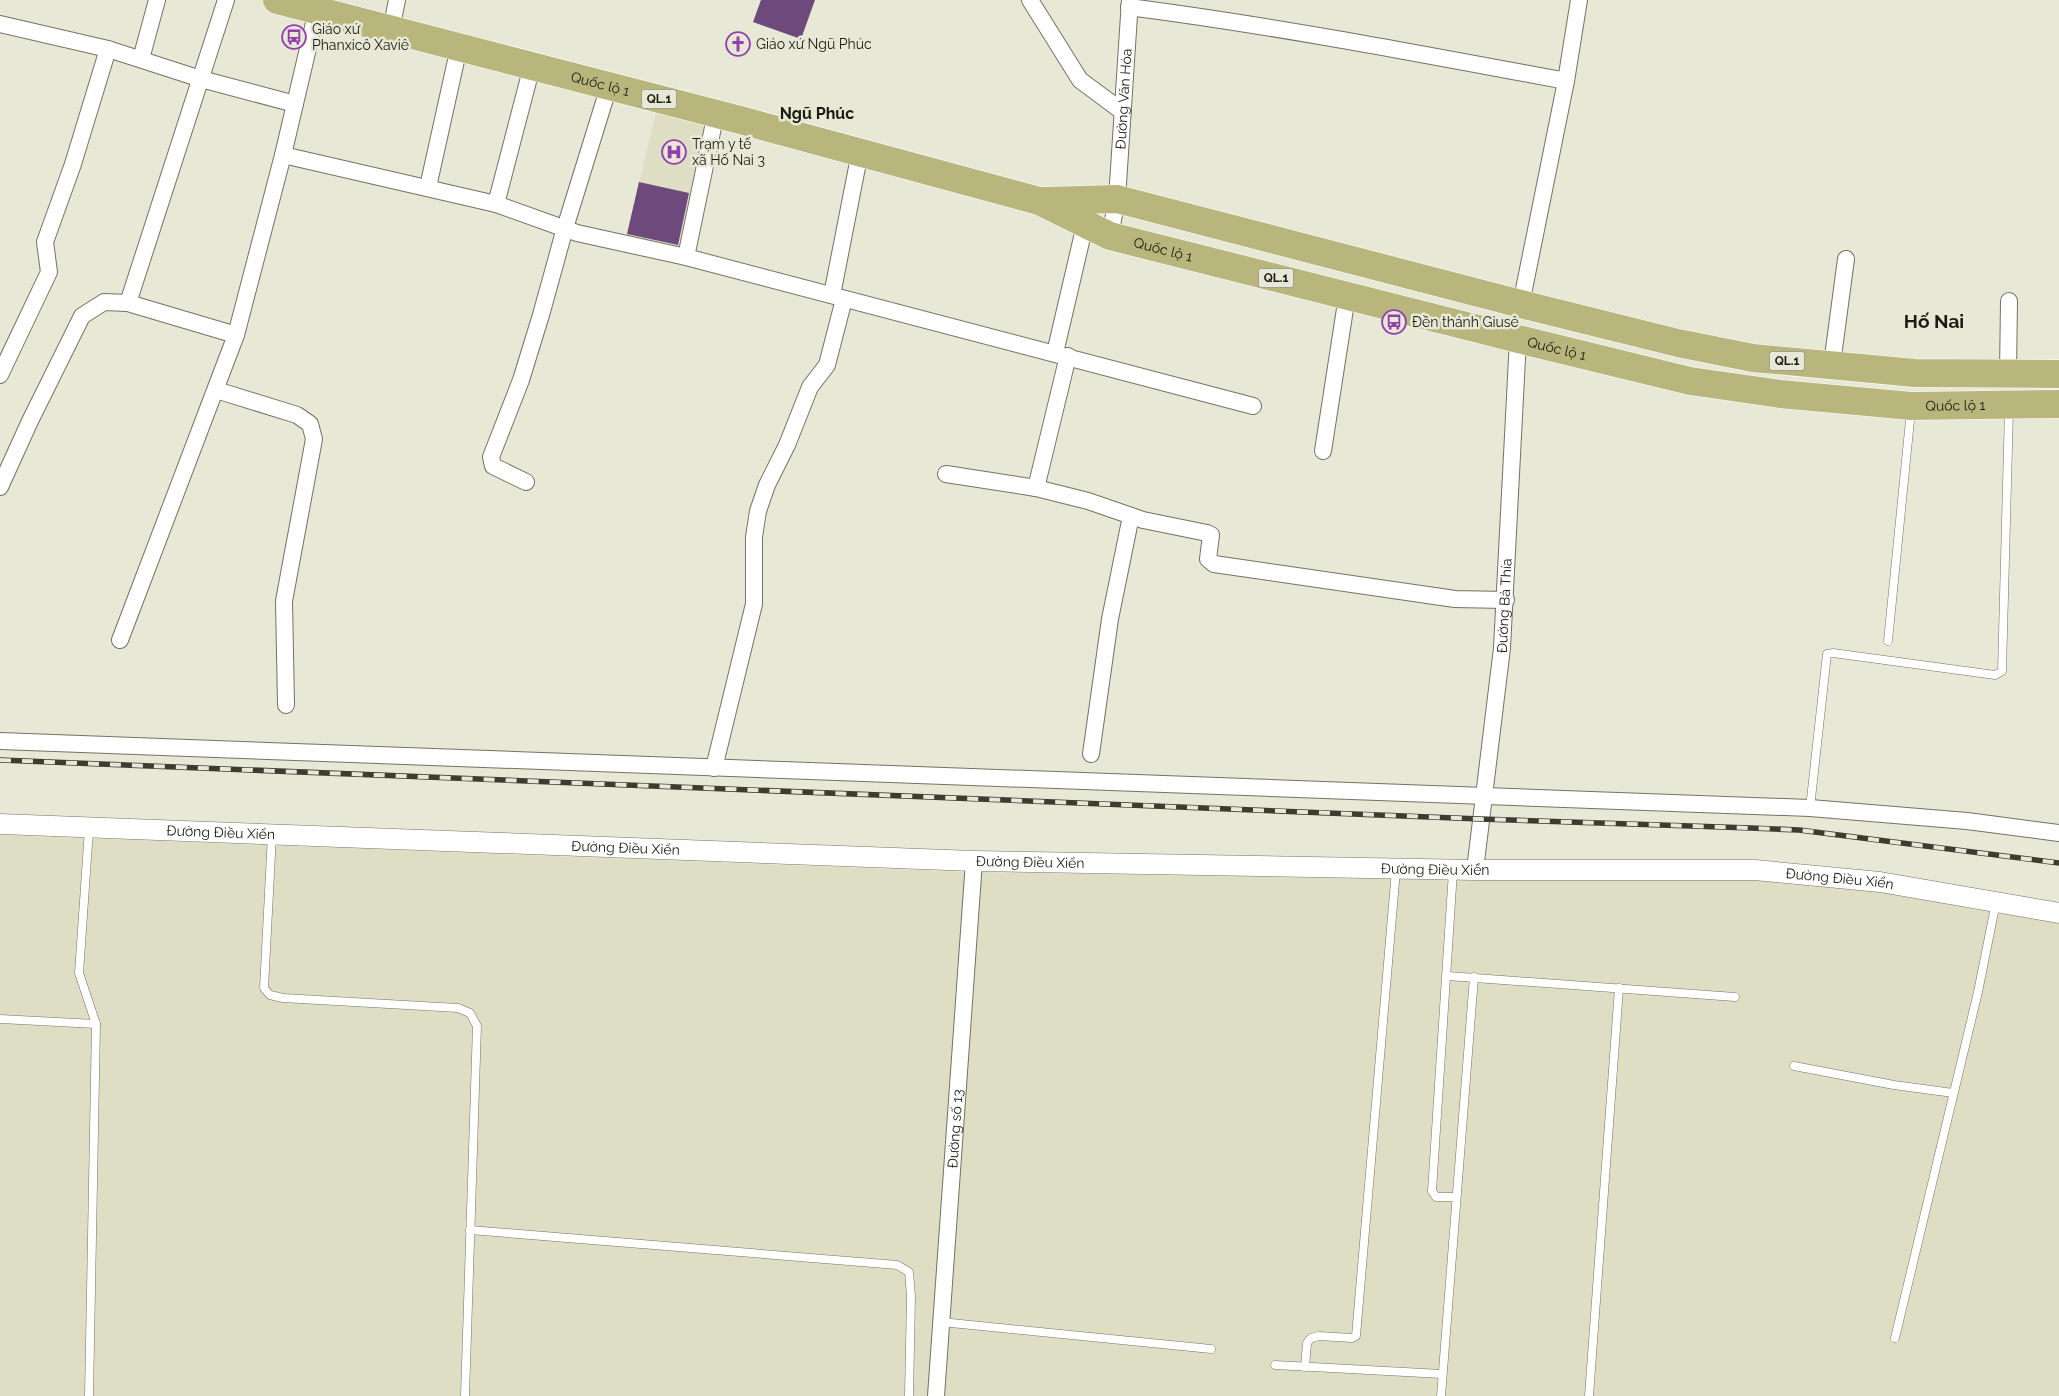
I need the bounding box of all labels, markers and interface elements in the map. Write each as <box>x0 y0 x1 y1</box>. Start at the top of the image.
place label: Giáo xứ Phanxicô Xaviê <box>312 21 409 53</box>
bus stop icon: Giáo xứ Phanxicô Xaviê <box>281 24 307 50</box>
church icon: Giáo xứ Ngũ Phúc <box>725 31 751 57</box>
place label: Giáo xứ Ngũ Phúc <box>756 36 872 52</box>
street label: Đường Văn Hóa <box>1112 48 1135 150</box>
street label: Quốc lộ 1 <box>569 68 631 99</box>
road number: QL.1 <box>642 90 676 108</box>
district label: Ngũ Phúc <box>780 104 854 123</box>
place label: Trạm y tế xã Hố Nai 3 <box>692 136 765 168</box>
hospital icon: Trạm y tế xã Hố Nai 3 <box>661 139 687 165</box>
street label: Quốc lộ 1 <box>1132 234 1194 265</box>
road number: QL.1 <box>1258 268 1294 288</box>
bus stop icon: Đền thánh Giusê <box>1381 309 1407 335</box>
district label: Hố Nai <box>1904 310 1964 332</box>
place label: Đền thánh Giusê <box>1412 314 1519 330</box>
street label: Quốc lộ 1 <box>1526 334 1588 363</box>
road number: QL.1 <box>1770 352 1804 371</box>
street label: Quốc lộ 1 <box>1925 397 1986 414</box>
street label: Đường Bà Thía <box>1494 558 1515 653</box>
street label: Đường Điều Xiển <box>166 822 275 842</box>
street label: Đường Điều Xiển <box>571 838 680 858</box>
street label: Đường Điều Xiển <box>976 853 1085 871</box>
street label: Đường Điều Xiển <box>1381 860 1490 878</box>
street label: Đường Điều Xiển <box>1785 865 1895 892</box>
street label: Đường số 13 <box>944 1089 966 1169</box>

